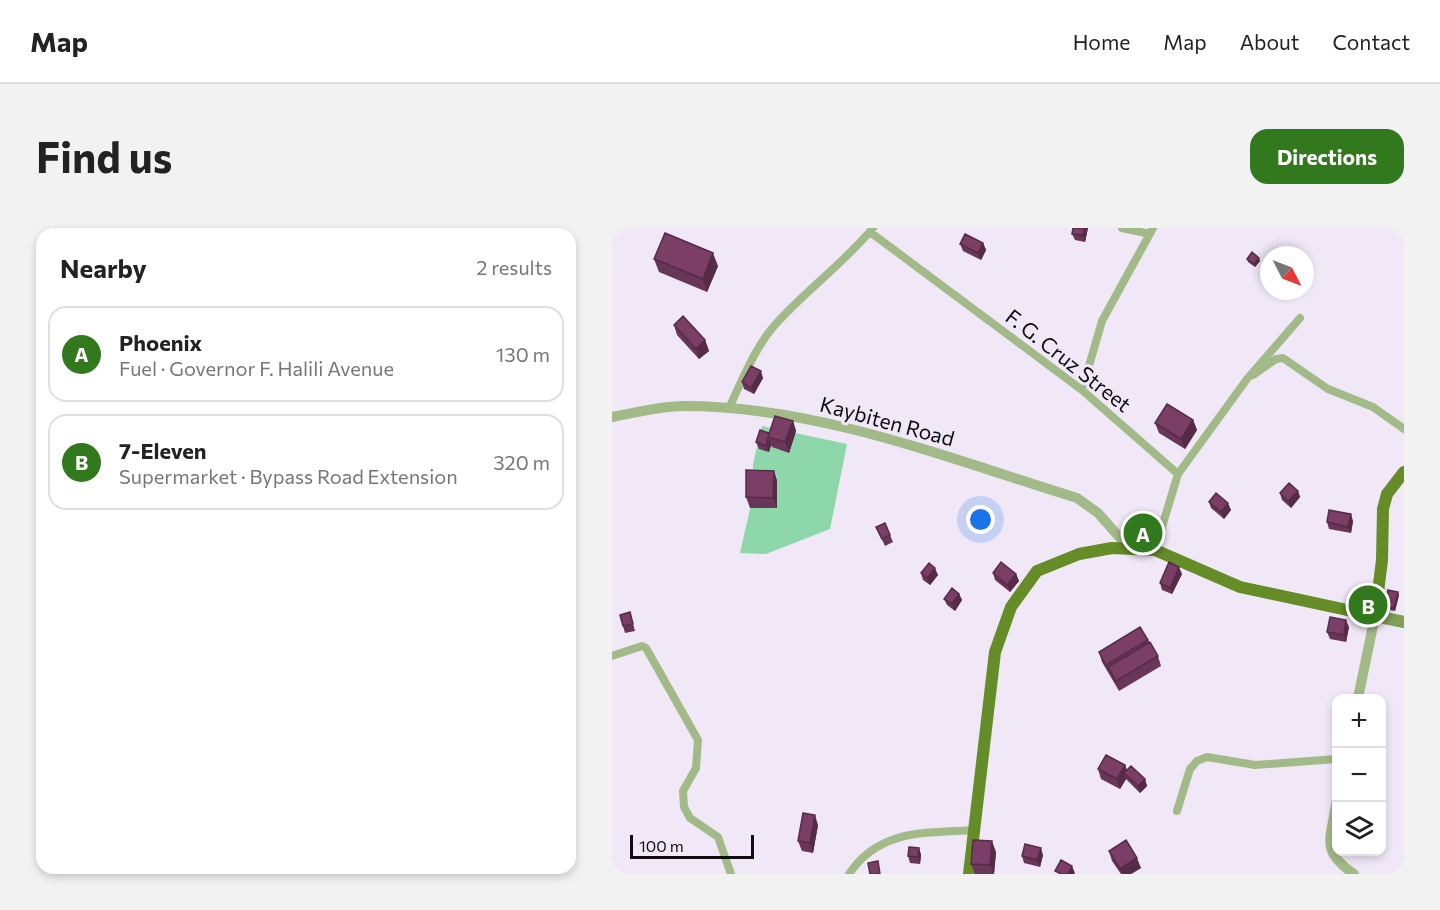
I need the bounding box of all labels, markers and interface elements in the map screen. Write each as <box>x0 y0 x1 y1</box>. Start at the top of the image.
text: Map <box>30 24 88 58</box>
text: Home <box>1073 29 1130 54</box>
text: Map <box>1163 29 1207 54</box>
text: About <box>1240 29 1299 54</box>
text: Contact <box>1332 29 1410 54</box>
button: Directions <box>1250 129 1404 184</box>
text: Find us <box>36 130 172 182</box>
north arrow <box>1260 246 1314 300</box>
text: Nearby <box>60 252 147 283</box>
text: 2 results <box>476 255 552 279</box>
street label: F. G. Cruz Street <box>1001 303 1136 416</box>
text: Phoenix <box>119 329 202 356</box>
text: A <box>74 342 89 366</box>
text: 130 m <box>496 342 550 366</box>
text: Fuel · Governor F. Halili Avenue <box>119 356 394 380</box>
street label: Kaybiten Road <box>817 391 957 451</box>
text: 7-Eleven <box>119 437 207 464</box>
text: B <box>75 450 88 474</box>
text: 320 m <box>493 450 550 474</box>
text: Supermarket · Bypass Road Extension <box>119 464 458 488</box>
your location <box>966 505 995 534</box>
pin: A <box>1124 510 1162 556</box>
pin: B <box>1348 582 1388 628</box>
map controls <box>1332 694 1386 856</box>
button: + <box>1332 694 1386 748</box>
button: − <box>1332 748 1386 802</box>
button: layers <box>1332 802 1386 856</box>
scale bar <box>630 832 754 860</box>
text: 100 m <box>639 836 684 855</box>

